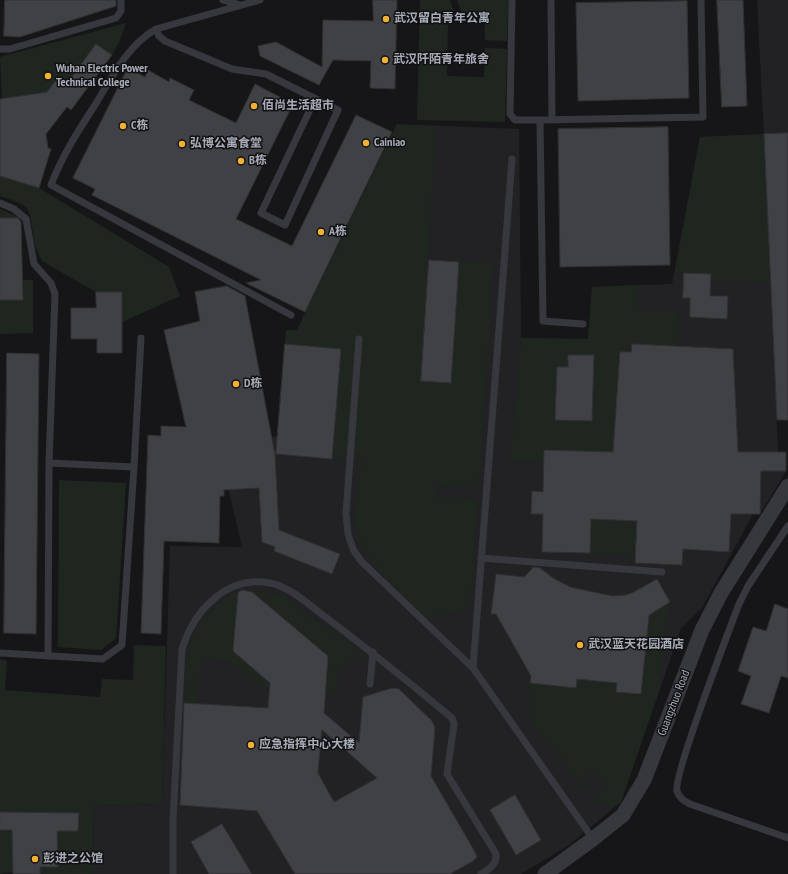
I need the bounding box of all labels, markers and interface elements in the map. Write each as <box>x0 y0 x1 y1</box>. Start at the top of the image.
place label: 武汉留白青年公寓 <box>394 12 490 26</box>
marker: 武汉留白青年公寓 <box>381 14 391 24</box>
place label: 武汉阡陌青年旅舍 <box>393 53 489 67</box>
marker: 武汉阡陌青年旅舍 <box>380 55 390 65</box>
place label: Wuhan Electric Power Technical College <box>56 62 148 90</box>
marker: Wuhan Electric Power Technical College <box>43 71 53 81</box>
place label: 佰尚生活超市 <box>262 99 334 113</box>
marker: 佰尚生活超市 <box>249 101 259 111</box>
place label: C栋 <box>131 119 148 133</box>
marker: C栋 <box>118 121 128 131</box>
place label: Cainiao <box>374 136 405 150</box>
place label: 弘博公寓食堂 <box>190 137 262 151</box>
marker: Cainiao <box>361 138 371 148</box>
marker: 弘博公寓食堂 <box>177 139 187 149</box>
place label: B栋 <box>249 154 267 168</box>
marker: B栋 <box>236 156 246 166</box>
place label: A栋 <box>329 225 347 239</box>
marker: A栋 <box>316 227 326 237</box>
place label: D栋 <box>244 377 262 391</box>
marker: D栋 <box>231 379 241 389</box>
place label: 武汉蓝天花园酒店 <box>588 638 684 652</box>
marker: 武汉蓝天花园酒店 <box>575 640 585 650</box>
street label: Guangzhuo Road <box>655 668 693 738</box>
place label: 应急指挥中心大楼 <box>259 738 355 752</box>
marker: 应急指挥中心大楼 <box>246 740 256 750</box>
place label: 彭进之公馆 <box>43 852 103 866</box>
marker: 彭进之公馆 <box>30 854 40 864</box>

